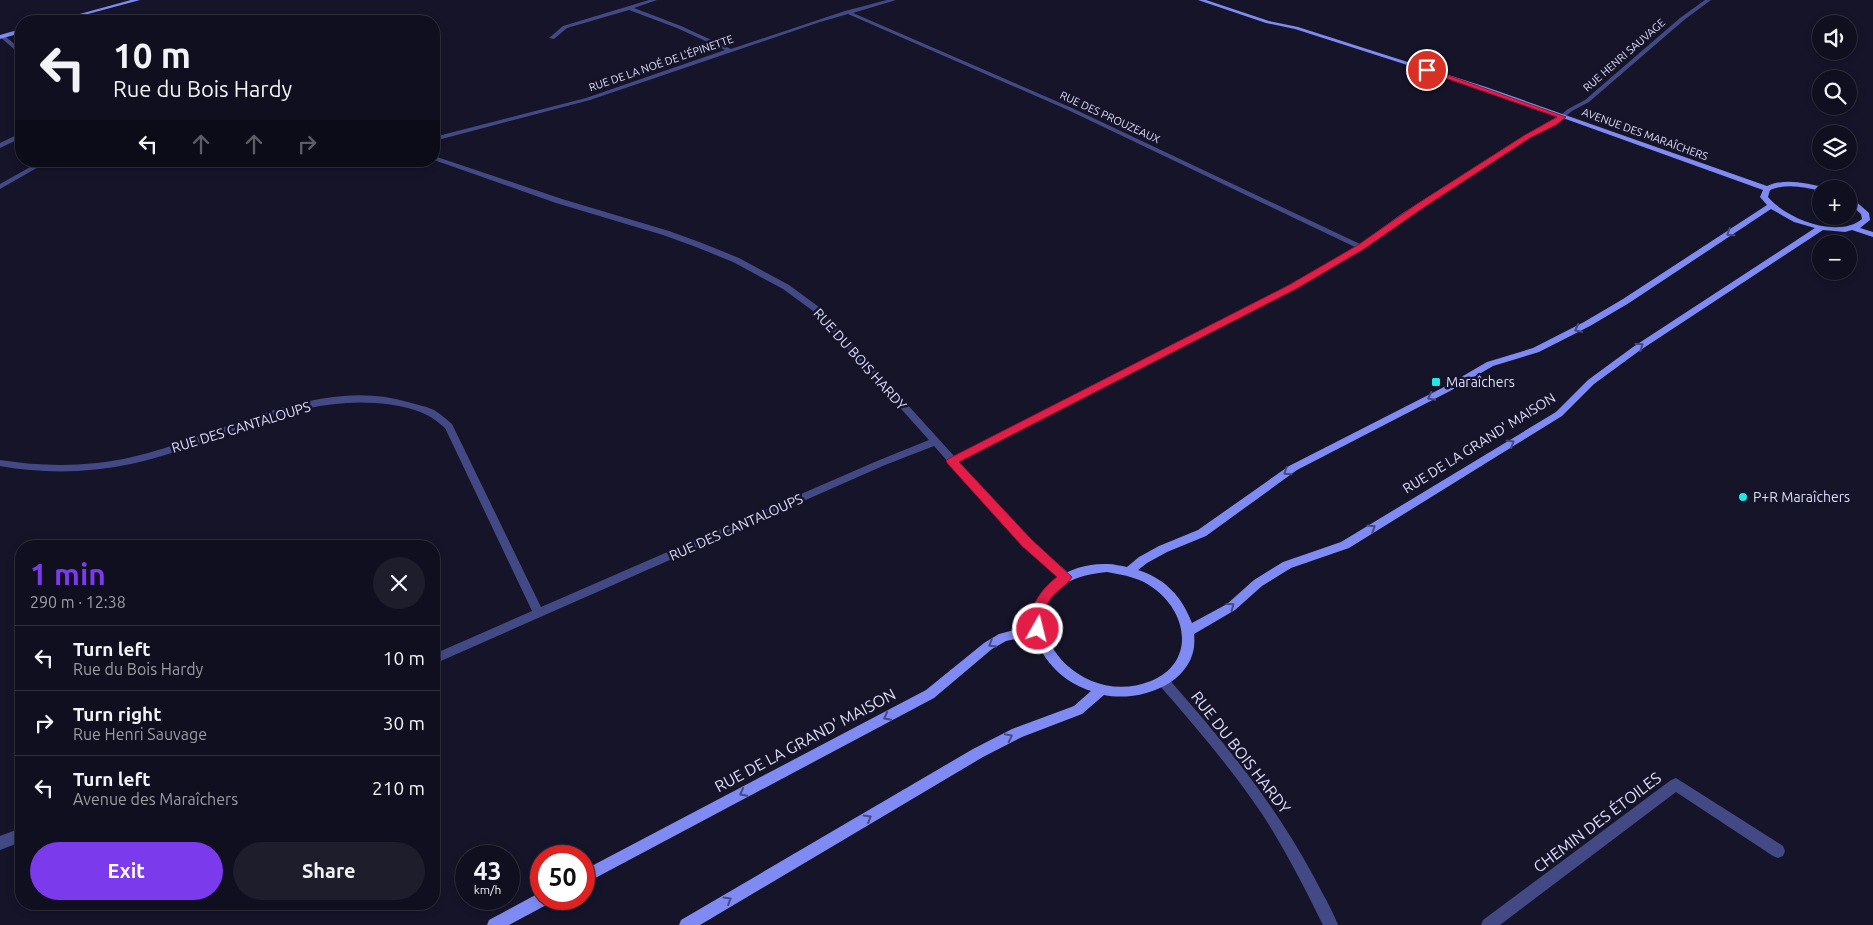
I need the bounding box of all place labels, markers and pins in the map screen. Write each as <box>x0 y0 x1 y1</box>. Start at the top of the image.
pin <box>1406 49 1448 91</box>
place label: Maraîchers <box>1446 374 1515 390</box>
marker: Maraîchers <box>1430 376 1442 388</box>
place label: P+R Maraîchers <box>1753 489 1850 505</box>
marker: P+R Maraîchers <box>1737 491 1749 503</box>

